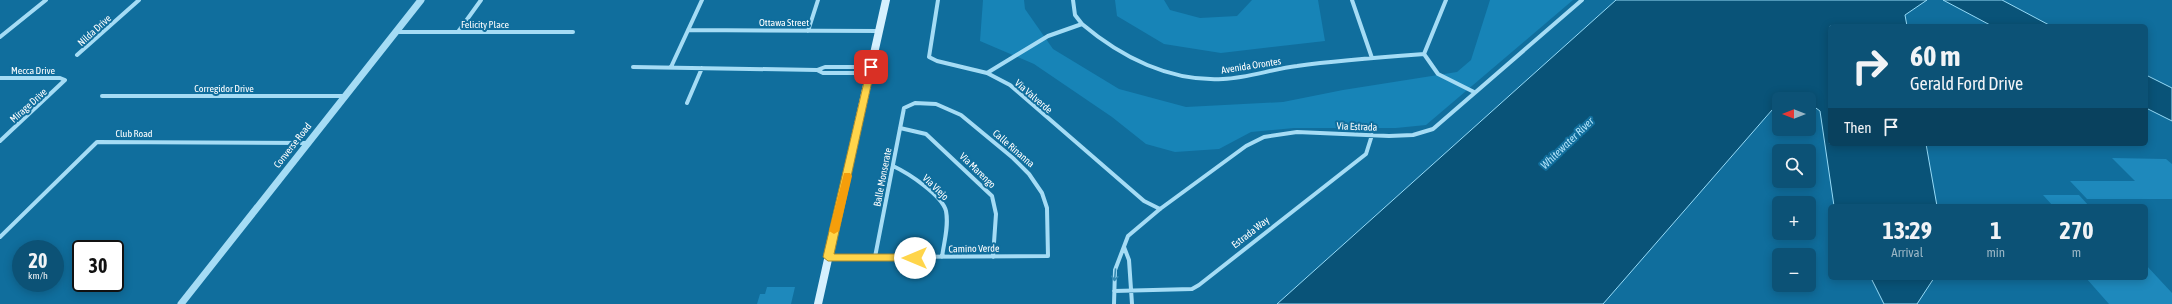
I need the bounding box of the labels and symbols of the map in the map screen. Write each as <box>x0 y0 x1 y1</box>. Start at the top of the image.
street label: Nilda Drive <box>75 12 114 48</box>
street label: Ottawa Street <box>759 17 809 28</box>
street label: Felicity Place <box>461 19 510 30</box>
pin <box>854 50 888 84</box>
street label: Avenida Orontes <box>1220 55 1282 76</box>
street label: Mecca Drive <box>11 65 55 76</box>
street label: Via Valverde <box>1013 77 1055 116</box>
street label: Corregidor Drive <box>194 83 254 94</box>
street label: Mirage Drive <box>8 86 49 125</box>
north arrow <box>1772 92 1816 136</box>
water label: Whitewater River <box>1538 114 1596 171</box>
street label: Converse Road <box>271 120 314 170</box>
street label: Via Estrada <box>1336 120 1378 133</box>
street label: Calle Rinanna <box>991 127 1037 170</box>
street label: Club Road <box>115 128 153 139</box>
street label: Balle Monserate <box>871 146 894 207</box>
street label: Via Marengo <box>957 151 998 190</box>
street label: Via Viejo <box>920 172 951 203</box>
street label: Estrada Way <box>1229 214 1271 250</box>
position arrow <box>894 237 936 279</box>
speed limit sign: 30 <box>72 240 124 292</box>
street label: Camino Verde <box>948 243 1000 254</box>
one-way arrow <box>1112 268 1119 281</box>

